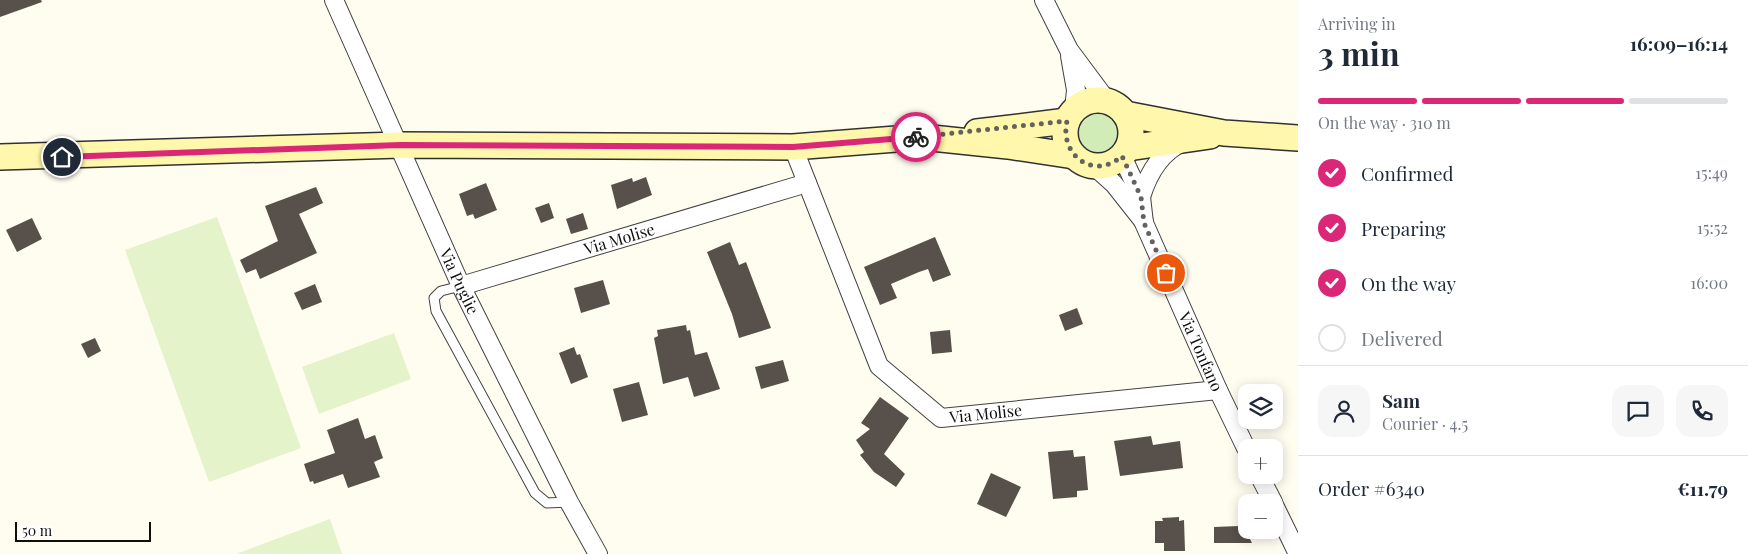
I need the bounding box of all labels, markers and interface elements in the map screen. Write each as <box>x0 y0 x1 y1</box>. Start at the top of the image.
text: Arriving in <box>1318 13 1396 34</box>
text: 16:09–16:14 <box>1630 30 1728 56</box>
text: 3 min <box>1318 31 1400 74</box>
courier <box>891 112 941 162</box>
text: On the way · 310 m <box>1318 112 1451 133</box>
icon: bike <box>902 123 930 151</box>
pin <box>41 136 83 178</box>
icon: home <box>48 143 76 171</box>
icon: check <box>1318 159 1346 187</box>
text: Confirmed <box>1361 160 1454 186</box>
text: 15:49 <box>1695 162 1728 183</box>
icon: check <box>1318 214 1346 242</box>
text: Preparing <box>1361 215 1446 241</box>
text: 15:52 <box>1697 217 1728 238</box>
street label: Via Molise <box>580 218 657 259</box>
street label: Via Puglie <box>435 244 484 318</box>
pin <box>1145 252 1187 294</box>
icon: bag <box>1152 259 1180 287</box>
icon: check <box>1318 269 1346 297</box>
text: On the way <box>1361 270 1456 296</box>
text: 16:00 <box>1690 272 1728 293</box>
street label: Via Tonfano <box>1174 307 1228 395</box>
text: Delivered <box>1361 325 1443 351</box>
map controls <box>1238 384 1283 539</box>
button: layers <box>1238 384 1283 429</box>
button: person <box>1318 385 1370 437</box>
button: chat <box>1612 385 1664 437</box>
button: phone <box>1676 385 1728 437</box>
text: Sam <box>1382 387 1420 413</box>
street label: Via Molise <box>947 399 1023 427</box>
text: Courier · 4.5 <box>1382 413 1468 434</box>
button: + <box>1238 439 1283 484</box>
text: Order #6340 <box>1318 475 1425 501</box>
text: €11.79 <box>1677 475 1728 501</box>
button: − <box>1238 494 1283 539</box>
scale bar <box>15 519 151 542</box>
text: 50 m <box>22 521 52 540</box>

